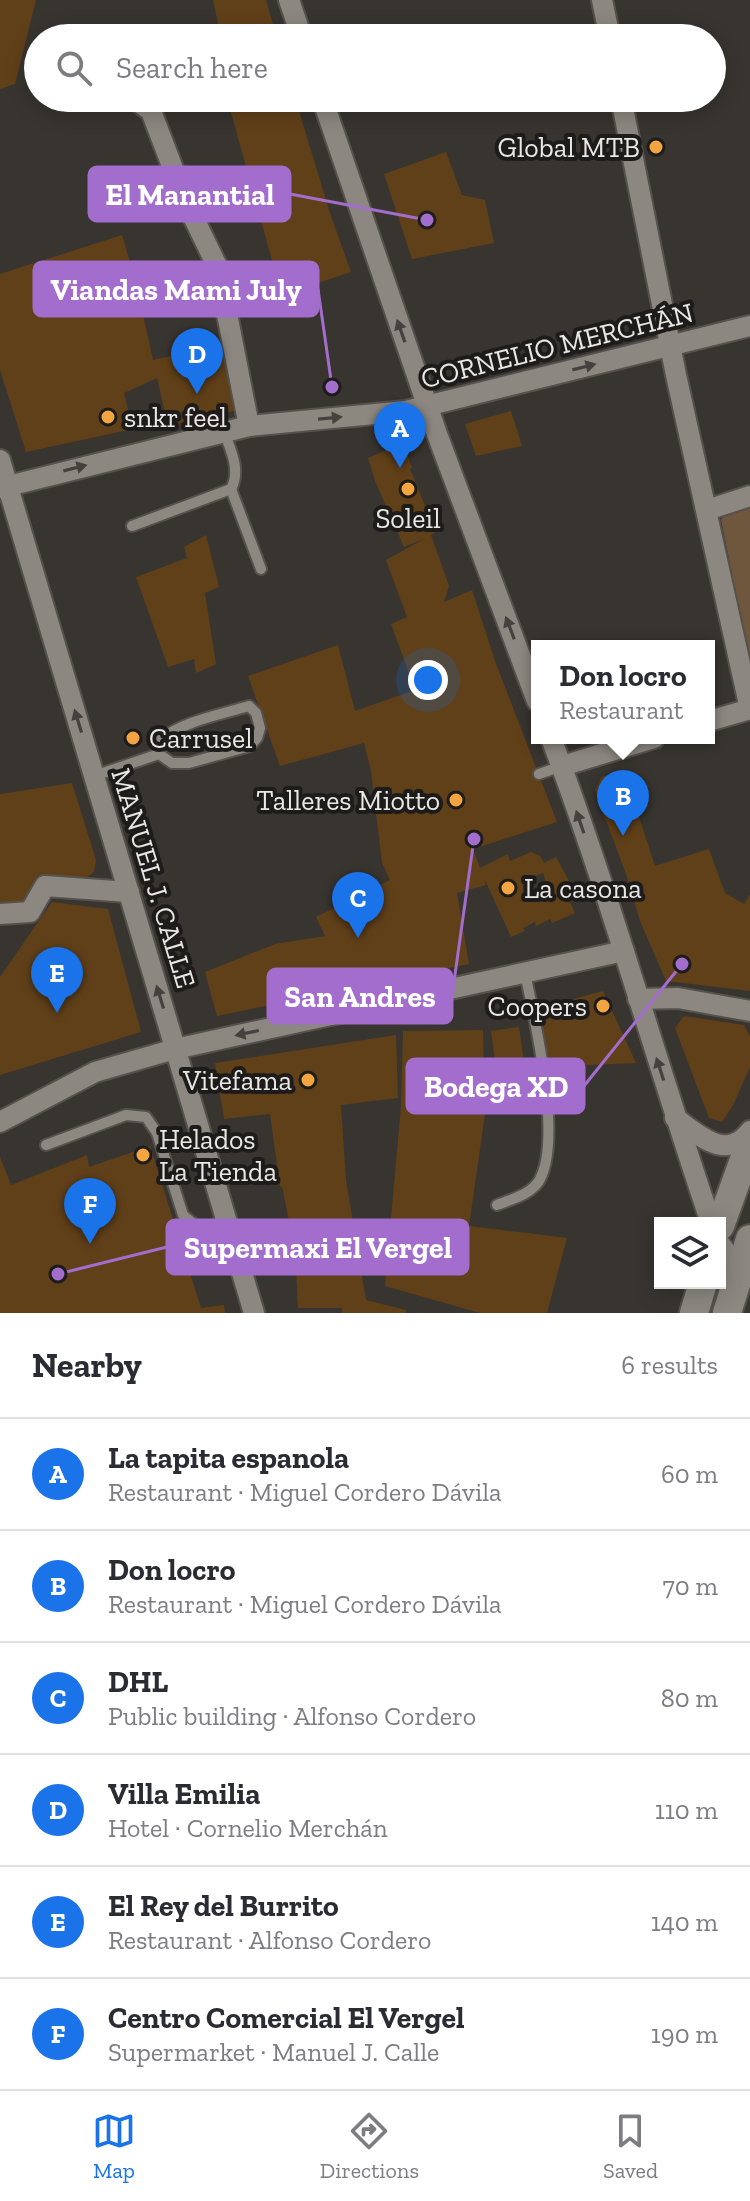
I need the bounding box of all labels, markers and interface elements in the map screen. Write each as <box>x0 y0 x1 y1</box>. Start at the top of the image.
search box <box>24 24 726 112</box>
icon: search <box>52 46 96 90</box>
text: Search here <box>116 50 268 86</box>
place label: Global MTB <box>498 131 640 164</box>
marker: Global MTB <box>647 138 665 156</box>
callout: El Manantial <box>89 167 290 221</box>
text: El Manantial <box>105 177 275 213</box>
callout: Viandas Mami July <box>34 262 318 316</box>
text: Viandas Mami July <box>50 272 302 308</box>
street label: CORNELIO MERCHÁN <box>418 296 697 395</box>
one-way arrow <box>395 319 407 343</box>
pin: D <box>171 328 223 394</box>
one-way arrow <box>572 361 597 373</box>
place label: snkr feel <box>124 401 227 434</box>
pin: A <box>374 402 426 468</box>
marker: snkr feel <box>99 408 117 426</box>
one-way arrow <box>318 412 343 425</box>
one-way arrow <box>63 461 88 474</box>
marker: Soleil <box>399 480 417 498</box>
place label: Soleil <box>375 502 441 535</box>
one-way arrow <box>503 616 516 640</box>
popup <box>531 640 715 744</box>
text: Don locro <box>559 658 687 694</box>
your location <box>408 660 448 700</box>
text: Restaurant <box>559 694 683 726</box>
one-way arrow <box>71 708 84 732</box>
place label: Carrusel <box>149 722 253 755</box>
marker: Carrusel <box>124 729 142 747</box>
street label: MANUEL J. CALLE <box>104 764 203 992</box>
pin: B <box>597 770 649 836</box>
place label: Talleres Miotto <box>256 784 440 817</box>
marker: Talleres Miotto <box>447 791 465 809</box>
one-way arrow <box>574 809 586 833</box>
pin: C <box>332 872 384 938</box>
place label: La casona <box>524 872 642 905</box>
marker: La casona <box>499 879 517 897</box>
pin: E <box>31 947 83 1013</box>
callout: San Andres <box>268 969 452 1023</box>
text: San Andres <box>284 979 436 1015</box>
one-way arrow <box>153 984 166 1008</box>
place label: Coopers <box>488 990 587 1023</box>
marker: Coopers <box>594 997 612 1015</box>
one-way arrow <box>234 1027 259 1040</box>
one-way arrow <box>653 1057 665 1081</box>
callout: Bodega XD <box>407 1059 584 1113</box>
place label: Vitefama <box>182 1064 292 1097</box>
text: Bodega XD <box>424 1069 568 1105</box>
marker: Vitefama <box>299 1071 317 1089</box>
place label: Helados La Tienda <box>159 1123 277 1188</box>
marker: Helados La Tienda <box>134 1146 152 1164</box>
pin: F <box>64 1178 116 1244</box>
map controls <box>654 1217 726 1289</box>
button: layers <box>654 1217 726 1289</box>
callout: Supermaxi El Vergel <box>167 1220 468 1274</box>
text: Supermaxi El Vergel <box>184 1230 453 1266</box>
text: Nearby <box>32 1345 142 1386</box>
text: 6 results <box>621 1349 718 1381</box>
text: La tapita espanola <box>108 1440 349 1476</box>
text: A <box>49 1458 67 1490</box>
text: 60 m <box>661 1458 718 1490</box>
text: Restaurant · Miguel Cordero Dávila <box>108 1476 502 1508</box>
text: Don locro <box>108 1552 235 1588</box>
text: B <box>50 1570 66 1602</box>
text: 70 m <box>662 1570 718 1602</box>
text: Restaurant · Miguel Cordero Dávila <box>108 1588 502 1620</box>
text: DHL <box>108 1664 168 1700</box>
text: C <box>50 1682 66 1714</box>
text: 80 m <box>661 1682 718 1714</box>
text: Public building · Alfonso Cordero <box>108 1700 476 1732</box>
text: Villa Emilia <box>108 1776 260 1812</box>
text: D <box>49 1794 67 1826</box>
text: 110 m <box>655 1794 718 1826</box>
text: Hotel · Cornelio Merchán <box>108 1812 388 1844</box>
text: El Rey del Burrito <box>108 1888 339 1924</box>
text: E <box>50 1906 66 1938</box>
text: 140 m <box>651 1906 718 1938</box>
text: Restaurant · Alfonso Cordero <box>108 1924 431 1956</box>
text: Centro Comercial El Vergel <box>108 2000 465 2036</box>
text: F <box>51 2018 65 2050</box>
text: 190 m <box>651 2018 718 2050</box>
text: Supermarket · Manuel J. Calle <box>108 2036 439 2068</box>
tab: Map <box>92 2109 136 2184</box>
tab: Directions <box>320 2109 419 2184</box>
tab: Saved <box>603 2109 658 2184</box>

